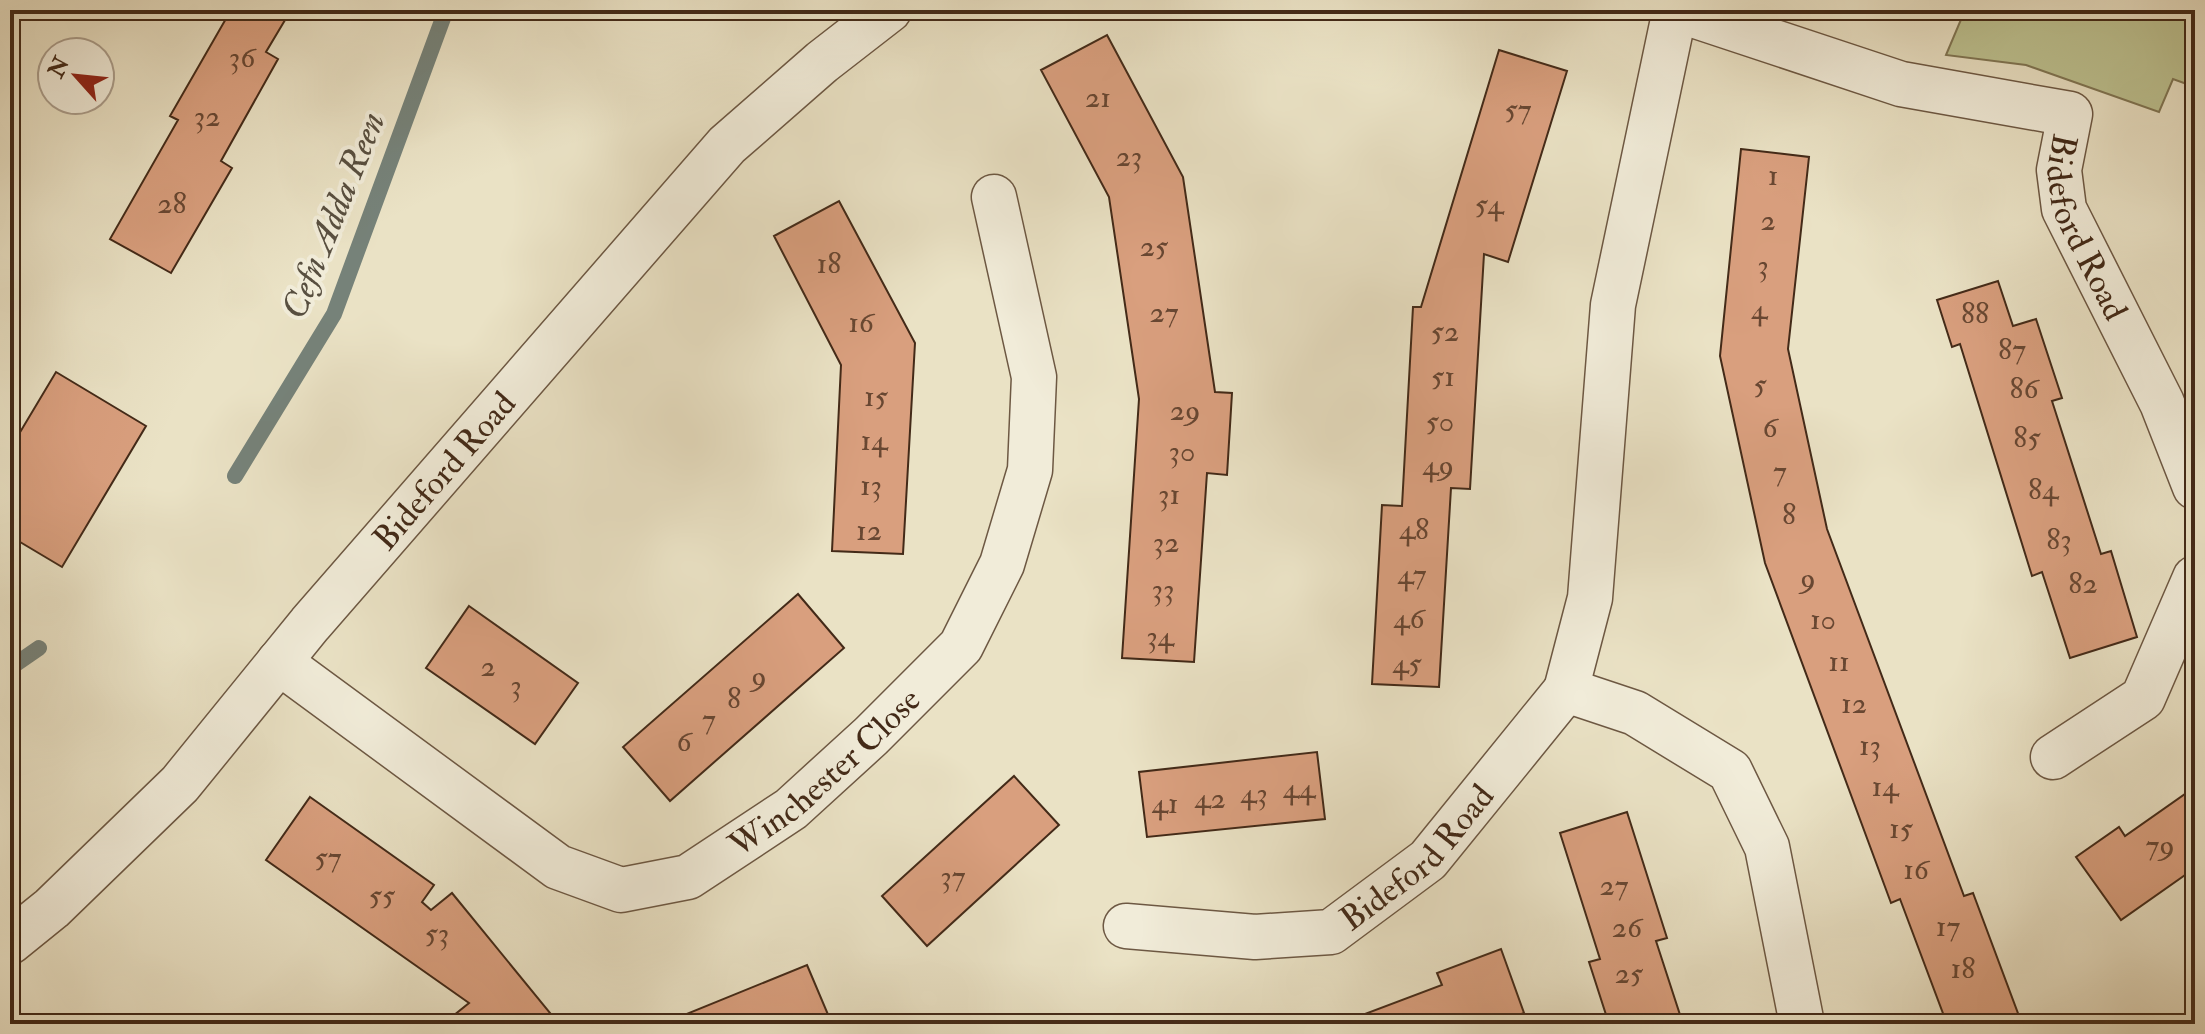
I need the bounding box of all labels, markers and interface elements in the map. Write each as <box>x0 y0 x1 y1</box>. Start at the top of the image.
north arrow <box>36 36 116 116</box>
house number: 36 <box>229 39 257 76</box>
text: N <box>42 52 76 83</box>
house number: 21 <box>1085 79 1111 116</box>
house number: 57 <box>1505 91 1532 128</box>
house number: 32 <box>194 98 220 135</box>
water label: Cefn Adda Reen <box>271 106 395 326</box>
street label: Bideford Road <box>2036 130 2137 328</box>
house number: 23 <box>1116 138 1142 175</box>
house number: 1 <box>1768 157 1778 194</box>
house number: 28 <box>157 185 187 222</box>
house number: 54 <box>1475 186 1505 223</box>
house number: 2 <box>1760 202 1776 239</box>
house number: 25 <box>1140 228 1169 265</box>
house number: 18 <box>817 245 841 282</box>
house number: 3 <box>1757 247 1769 284</box>
house number: 4 <box>1751 291 1769 328</box>
house number: 27 <box>1150 294 1179 331</box>
house number: 88 <box>1961 295 1989 332</box>
house number: 16 <box>848 304 876 341</box>
house number: 52 <box>1431 313 1459 350</box>
house number: 87 <box>1998 331 2026 368</box>
house number: 51 <box>1431 358 1455 395</box>
house number: 5 <box>1753 366 1767 403</box>
house number: 86 <box>2009 370 2040 407</box>
house number: 15 <box>864 378 889 415</box>
street label: Bideford Road <box>364 383 526 560</box>
house number: 29 <box>1170 392 1200 429</box>
house number: 50 <box>1426 403 1454 440</box>
house number: 6 <box>1762 409 1779 446</box>
house number: 85 <box>2013 419 2041 456</box>
house number: 14 <box>861 422 889 459</box>
house number: 30 <box>1169 433 1195 470</box>
house number: 49 <box>1422 447 1454 484</box>
house number: 7 <box>1773 453 1787 490</box>
house number: 13 <box>860 467 882 504</box>
house number: 84 <box>2028 471 2060 508</box>
house number: 31 <box>1158 476 1180 513</box>
house number: 8 <box>1782 496 1796 533</box>
house number: 48 <box>1399 511 1429 548</box>
house number: 12 <box>856 512 882 549</box>
house number: 83 <box>2046 521 2072 558</box>
house number: 32 <box>1153 524 1179 561</box>
house number: 47 <box>1397 556 1427 593</box>
house number: 9 <box>1798 560 1816 597</box>
house number: 82 <box>2068 565 2098 602</box>
house number: 33 <box>1151 571 1175 608</box>
house number: 46 <box>1393 600 1427 637</box>
house number: 10 <box>1810 601 1836 638</box>
house number: 34 <box>1146 618 1176 655</box>
house number: 11 <box>1828 643 1850 680</box>
house number: 45 <box>1392 645 1422 682</box>
house number: 2 <box>480 648 496 685</box>
house number: 9 <box>749 658 767 695</box>
house number: 3 <box>510 667 522 704</box>
street label: Winchester Close <box>720 679 930 868</box>
house number: 8 <box>727 680 741 717</box>
house number: 12 <box>1841 685 1867 722</box>
house number: 7 <box>702 701 716 738</box>
house number: 6 <box>676 723 693 760</box>
house number: 13 <box>1859 727 1881 764</box>
house number: 14 <box>1872 768 1900 805</box>
house number: 44 <box>1283 770 1317 807</box>
house number: 43 <box>1240 775 1268 812</box>
street label: Bideford Road <box>1332 776 1504 941</box>
house number: 42 <box>1194 780 1226 817</box>
house number: 41 <box>1152 785 1178 822</box>
house number: 15 <box>1889 810 1914 847</box>
house number: 79 <box>2145 827 2175 864</box>
house number: 57 <box>315 839 342 876</box>
house number: 16 <box>1903 851 1931 888</box>
house number: 37 <box>940 858 966 895</box>
house number: 27 <box>1600 867 1629 904</box>
house number: 55 <box>369 877 396 914</box>
house number: 17 <box>1936 908 1960 945</box>
house number: 26 <box>1612 909 1644 946</box>
house number: 53 <box>425 915 449 952</box>
house number: 18 <box>1951 950 1975 987</box>
house number: 25 <box>1615 955 1644 992</box>

